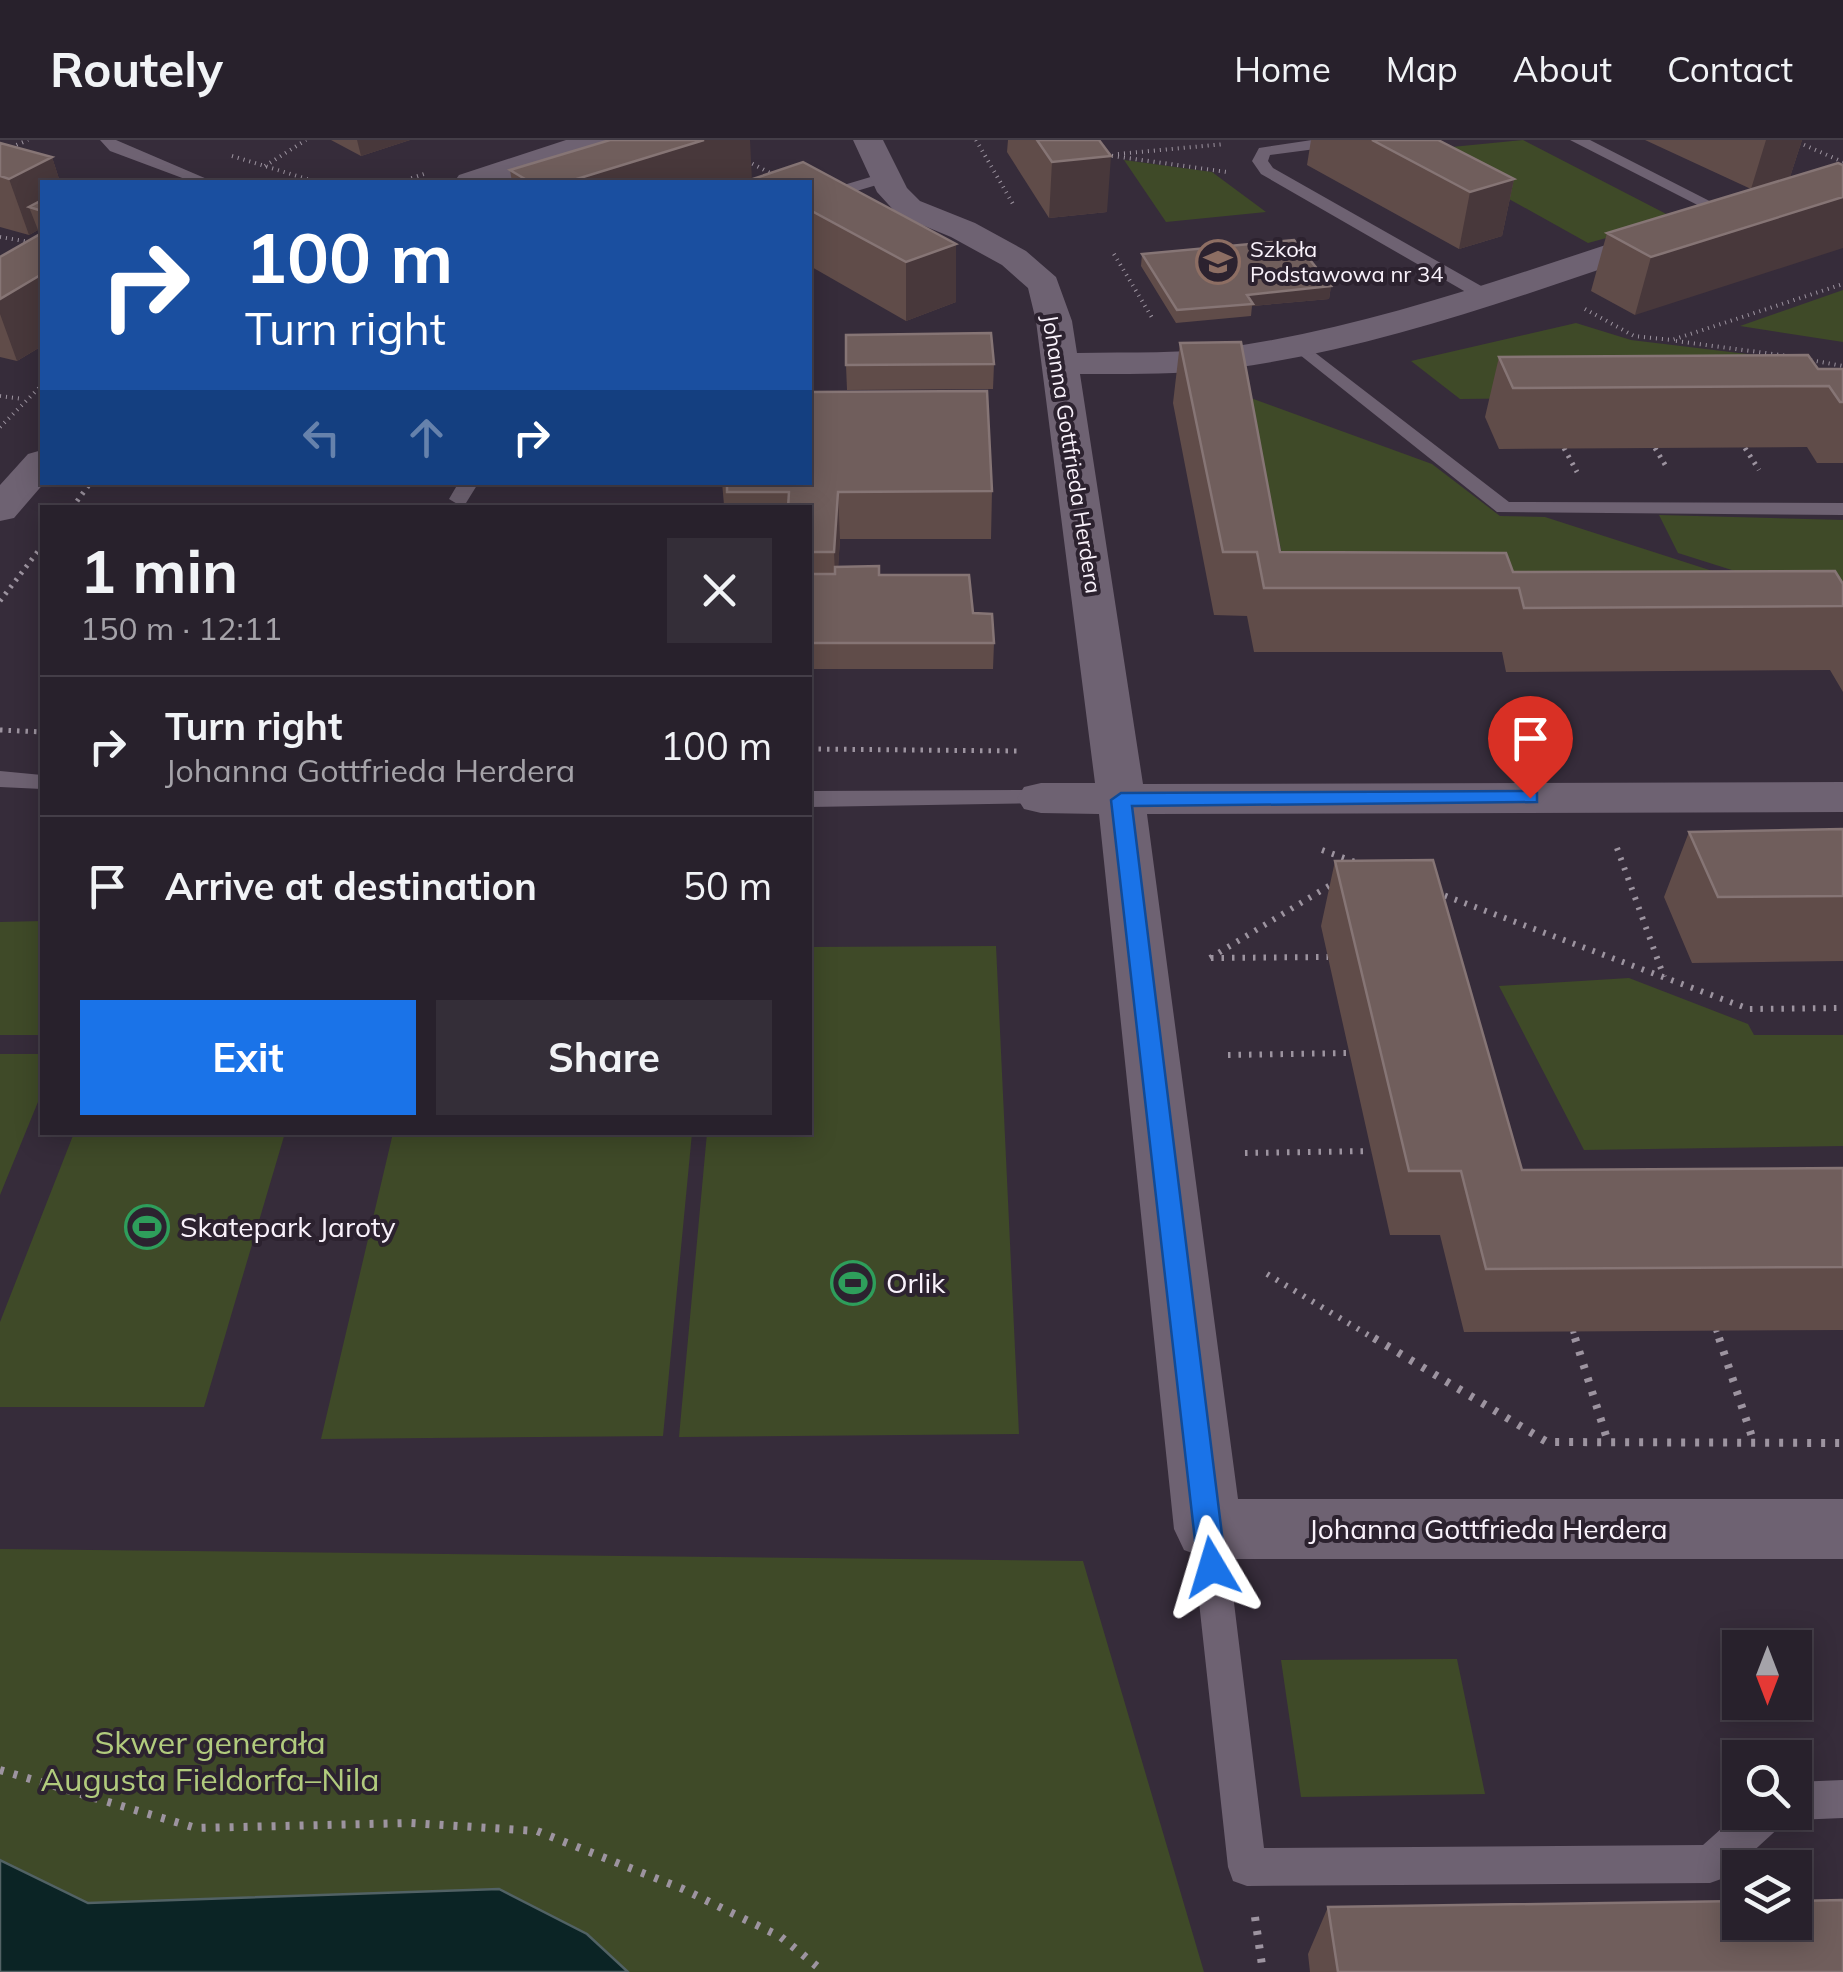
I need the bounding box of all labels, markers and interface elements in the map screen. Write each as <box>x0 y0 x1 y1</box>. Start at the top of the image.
text: Routely <box>50 39 223 99</box>
text: Home <box>1234 47 1331 91</box>
text: Map <box>1386 47 1458 91</box>
text: About <box>1513 47 1612 91</box>
text: Contact <box>1667 47 1793 91</box>
text: 100 m <box>245 213 453 301</box>
icon: right <box>80 220 210 350</box>
place label: Szkoła Podstawowa nr 34 <box>1250 235 1443 288</box>
school or university icon: Szkoła Podstawowa nr 34 <box>1195 239 1241 285</box>
text: Turn right <box>245 300 446 356</box>
street label: Johanna Gottfrieda Herdera <box>1036 313 1108 595</box>
icon: left <box>294 410 349 465</box>
icon: ahead <box>399 410 454 465</box>
icon: right <box>504 410 559 465</box>
text: 1 min <box>80 533 238 608</box>
button: close <box>667 538 772 643</box>
text: 150 m · 12:11 <box>80 608 282 648</box>
pin <box>1488 696 1573 799</box>
text: Turn right <box>165 702 342 750</box>
icon: arrive <box>1503 711 1558 766</box>
icon: right <box>80 719 135 774</box>
text: 100 m <box>660 722 772 770</box>
text: Johanna Gottfrieda Herdera <box>165 750 575 790</box>
icon: arrive <box>80 859 135 914</box>
text: Arrive at destination <box>165 862 537 910</box>
text: 50 m <box>683 862 772 910</box>
button: Exit <box>80 1000 416 1115</box>
button: Share <box>436 1000 772 1115</box>
sports icon: Skatepark Jaroty <box>124 1204 170 1250</box>
place label: Skatepark Jaroty <box>180 1209 396 1244</box>
sports icon: Orlik <box>830 1260 876 1306</box>
place label: Orlik <box>886 1265 946 1300</box>
street label: Johanna Gottfrieda Herdera <box>1309 1511 1667 1546</box>
position arrow <box>1160 1515 1264 1619</box>
north arrow <box>1722 1630 1812 1720</box>
map controls <box>1722 1630 1812 1940</box>
park label: Skwer generała Augusta Fieldorfa–Nila <box>40 1722 380 1799</box>
button: search <box>1722 1740 1812 1830</box>
button: layers <box>1722 1850 1812 1940</box>

